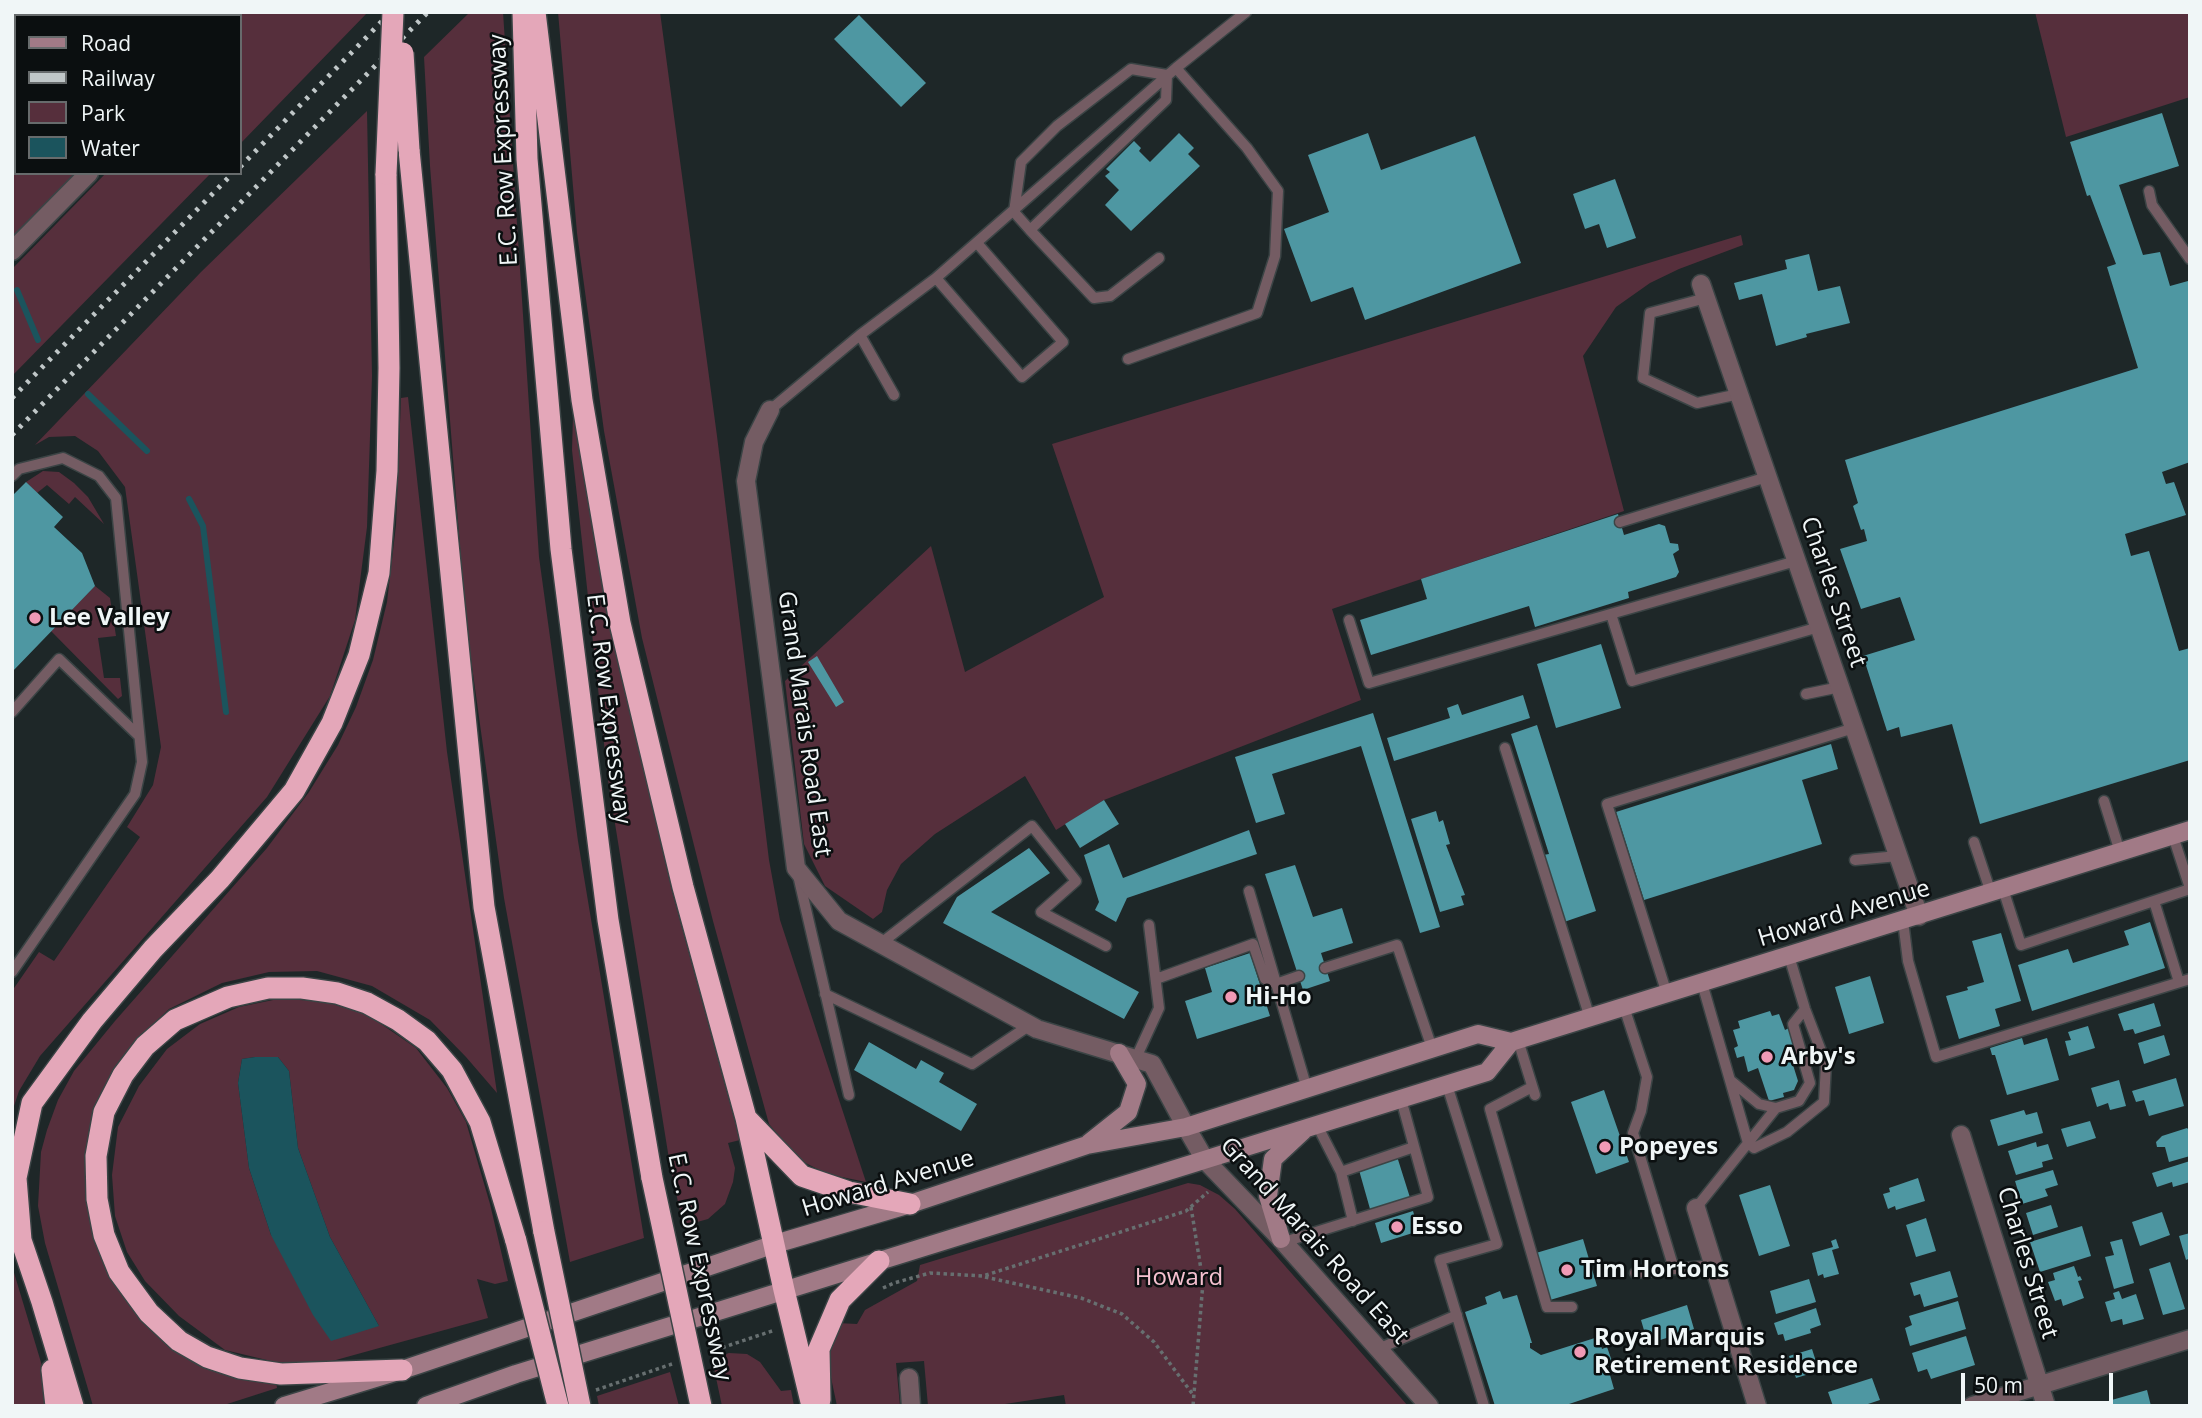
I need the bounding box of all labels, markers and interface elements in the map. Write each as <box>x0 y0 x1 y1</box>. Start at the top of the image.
legend <box>14 14 242 175</box>
text: Road <box>81 29 131 57</box>
street label: E.C. Row Expressway <box>484 33 524 267</box>
text: Railway <box>81 64 155 92</box>
text: Park <box>81 99 125 127</box>
text: Water <box>81 134 140 162</box>
street label: Charles Street <box>1794 513 1872 671</box>
street label: Grand Marais Road East <box>771 589 837 859</box>
street label: E.C. Row Expressway <box>580 592 636 826</box>
place label: Lee Valley <box>49 604 170 632</box>
marker: Lee Valley <box>27 610 43 626</box>
street label: Howard Avenue <box>1755 874 1933 954</box>
place label: Hi-Ho <box>1245 983 1312 1011</box>
marker: Hi-Ho <box>1223 989 1239 1005</box>
place label: Arby's <box>1781 1043 1856 1071</box>
marker: Arby's <box>1759 1049 1775 1065</box>
street label: Grand Marais Road East <box>1214 1132 1414 1350</box>
place label: Popeyes <box>1619 1133 1718 1161</box>
marker: Popeyes <box>1597 1139 1613 1155</box>
street label: Howard Avenue <box>799 1144 977 1224</box>
street label: E.C. Row Expressway <box>661 1151 737 1383</box>
street label: Charles Street <box>1990 1184 2064 1342</box>
place label: Esso <box>1411 1213 1463 1241</box>
marker: Esso <box>1389 1219 1405 1235</box>
place label: Tim Hortons <box>1581 1256 1729 1284</box>
marker: Tim Hortons <box>1559 1262 1575 1278</box>
park label: Howard <box>1135 1264 1223 1292</box>
place label: Royal Marquis Retirement Residence <box>1594 1324 1858 1380</box>
marker: Royal Marquis Retirement Residence <box>1572 1344 1588 1360</box>
scale bar <box>1964 1358 2116 1402</box>
text: 50 m <box>1974 1371 2023 1399</box>

